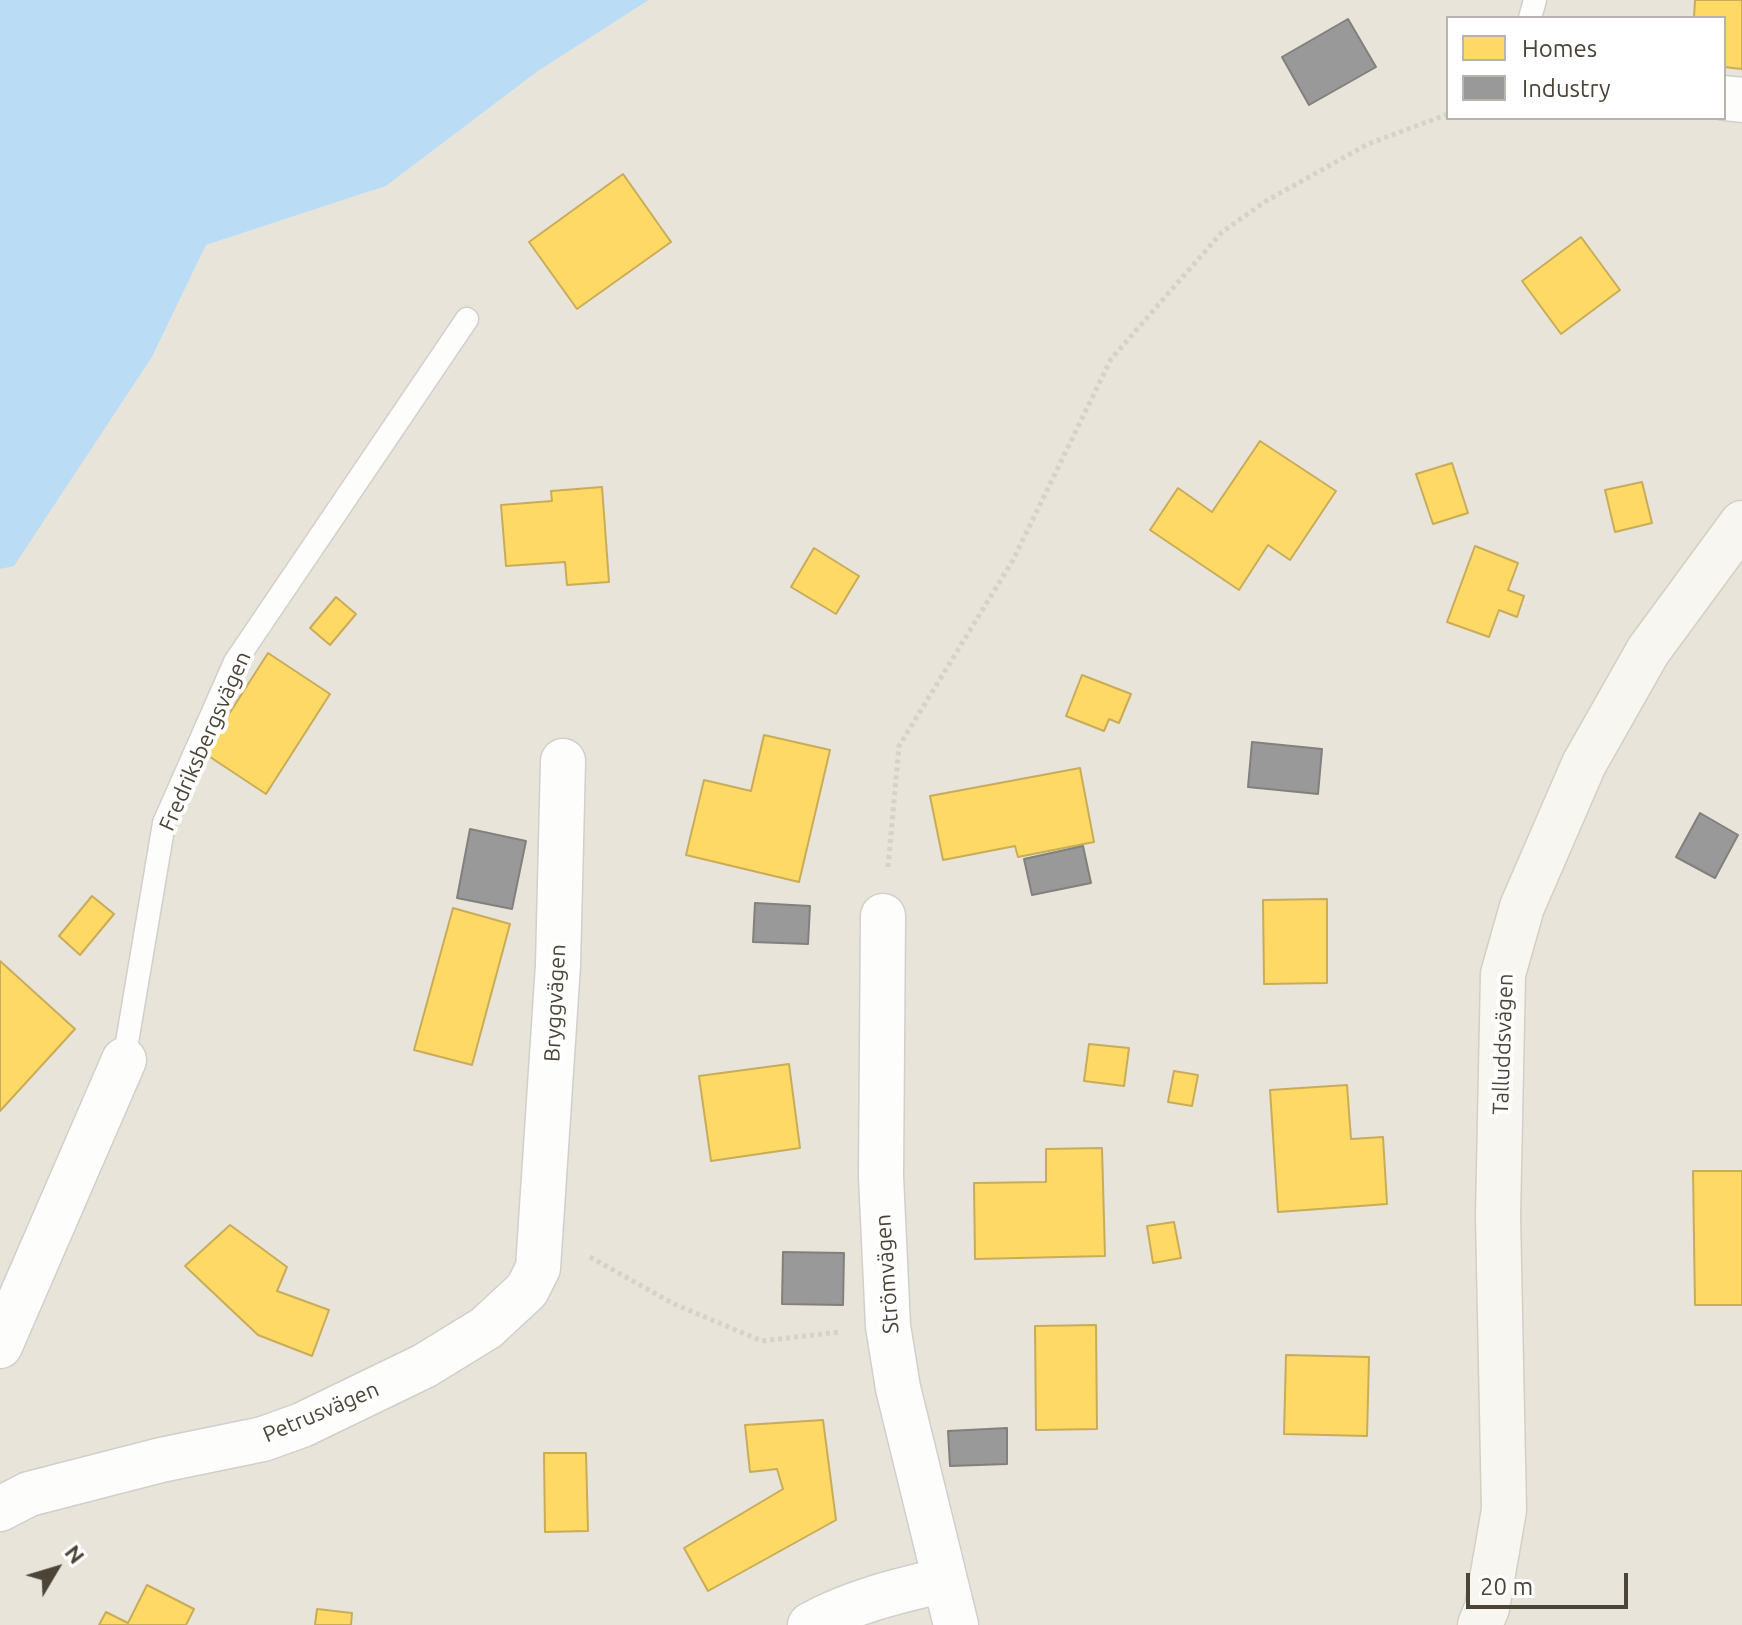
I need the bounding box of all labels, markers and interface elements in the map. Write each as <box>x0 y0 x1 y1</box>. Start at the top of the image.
legend <box>1446 16 1726 120</box>
text: Homes <box>1522 35 1597 62</box>
text: Industry <box>1522 75 1611 102</box>
street label: Fredriksbergsvägen <box>154 647 256 835</box>
street label: Bryggvägen <box>539 943 571 1063</box>
street label: Talluddsvägen <box>1487 973 1519 1115</box>
street label: Strömvägen <box>870 1213 904 1335</box>
street label: Petrusvägen <box>259 1376 383 1448</box>
north arrow <box>16 1529 96 1609</box>
text: N <box>60 1540 90 1568</box>
scale bar <box>1470 1557 1632 1607</box>
text: 20 m <box>1480 1573 1533 1600</box>

